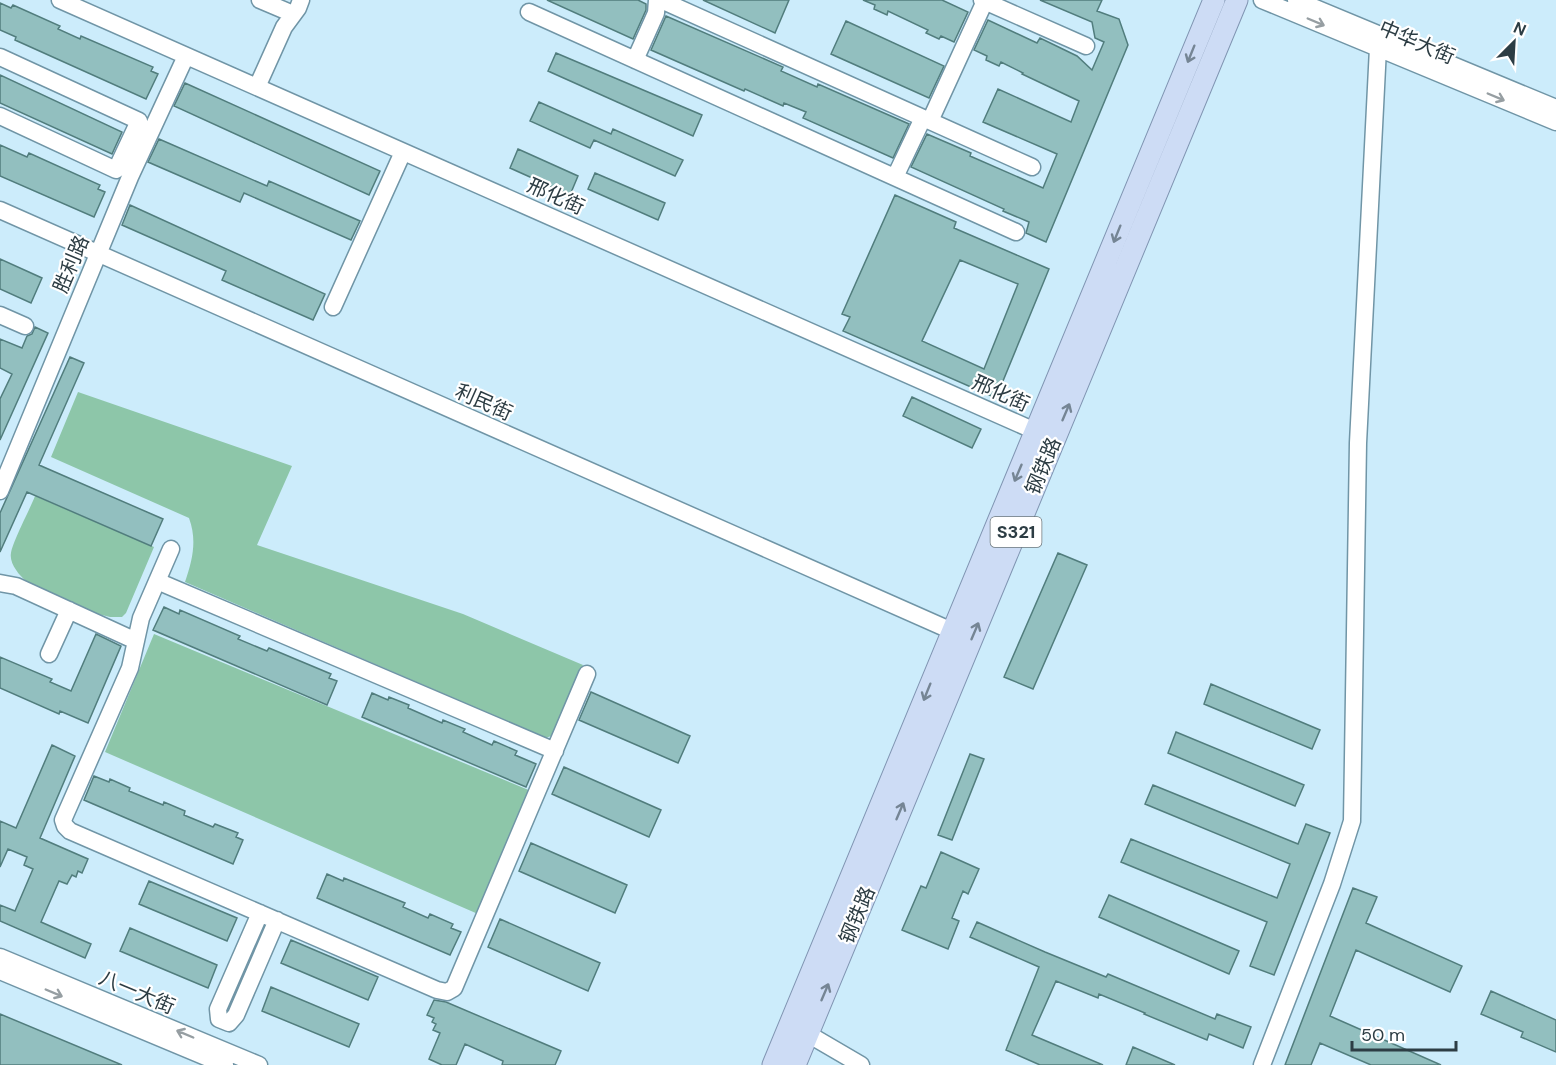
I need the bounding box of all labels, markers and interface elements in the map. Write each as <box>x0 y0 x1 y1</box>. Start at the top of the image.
north arrow <box>1484 12 1544 72</box>
street label: 中华大街 <box>1375 14 1459 70</box>
one-way arrow <box>1307 17 1325 29</box>
text: N <box>1510 17 1529 41</box>
one-way arrow <box>1185 44 1196 63</box>
one-way arrow <box>1487 92 1505 104</box>
street label: 邢化街 <box>523 172 589 220</box>
one-way arrow <box>1111 225 1122 243</box>
street label: 胜利路 <box>47 231 95 297</box>
street label: 邢化街 <box>968 369 1034 417</box>
street label: 利民街 <box>451 378 517 426</box>
one-way arrow <box>1061 404 1072 422</box>
street label: 钢铁路 <box>1019 433 1067 499</box>
one-way arrow <box>1012 463 1023 481</box>
road number: S321 <box>990 517 1042 547</box>
one-way arrow <box>970 623 981 641</box>
one-way arrow <box>921 682 932 700</box>
one-way arrow <box>895 803 906 821</box>
street label: 钢铁路 <box>833 882 881 948</box>
street label: 八一大街 <box>95 964 179 1020</box>
one-way arrow <box>820 983 831 1001</box>
one-way arrow <box>44 988 63 999</box>
scale bar <box>1352 1014 1456 1052</box>
text: 50 m <box>1361 1023 1405 1047</box>
one-way arrow <box>176 1028 194 1039</box>

